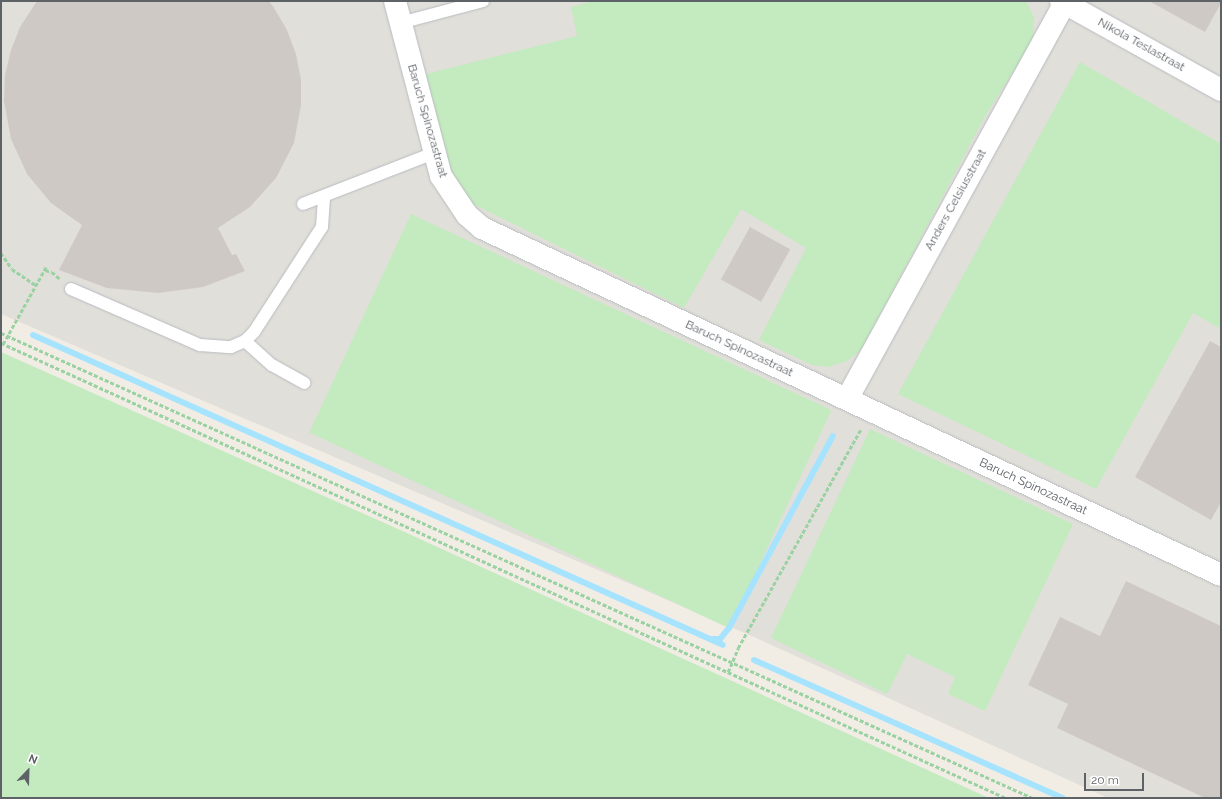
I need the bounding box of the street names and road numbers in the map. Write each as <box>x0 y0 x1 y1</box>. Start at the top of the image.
street label: Nikola Teslastraat <box>1095 15 1187 75</box>
street label: Baruch Spinozastraat <box>404 63 450 179</box>
street label: Anders Celsiusstraat <box>922 147 990 253</box>
street label: Baruch Spinozastraat <box>683 318 795 380</box>
street label: Baruch Spinozastraat <box>977 456 1089 518</box>

